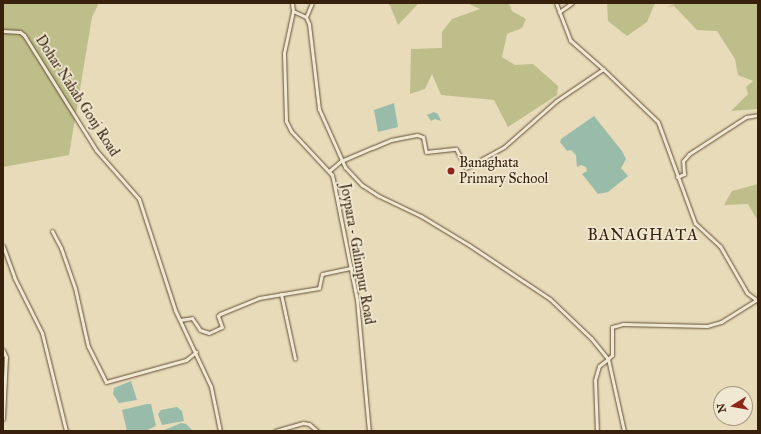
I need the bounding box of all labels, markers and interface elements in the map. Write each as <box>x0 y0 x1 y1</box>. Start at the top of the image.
street label: Dohar Nabab Gonj Road <box>31 32 123 160</box>
place label: Banaghata Primary School <box>459 155 548 188</box>
marker: Banaghata Primary School <box>446 166 456 176</box>
street label: Joypara - Galimpur Road <box>336 182 378 326</box>
district label: BANAGHATA <box>587 225 699 245</box>
north arrow <box>713 386 753 426</box>
text: N <box>714 402 729 414</box>

